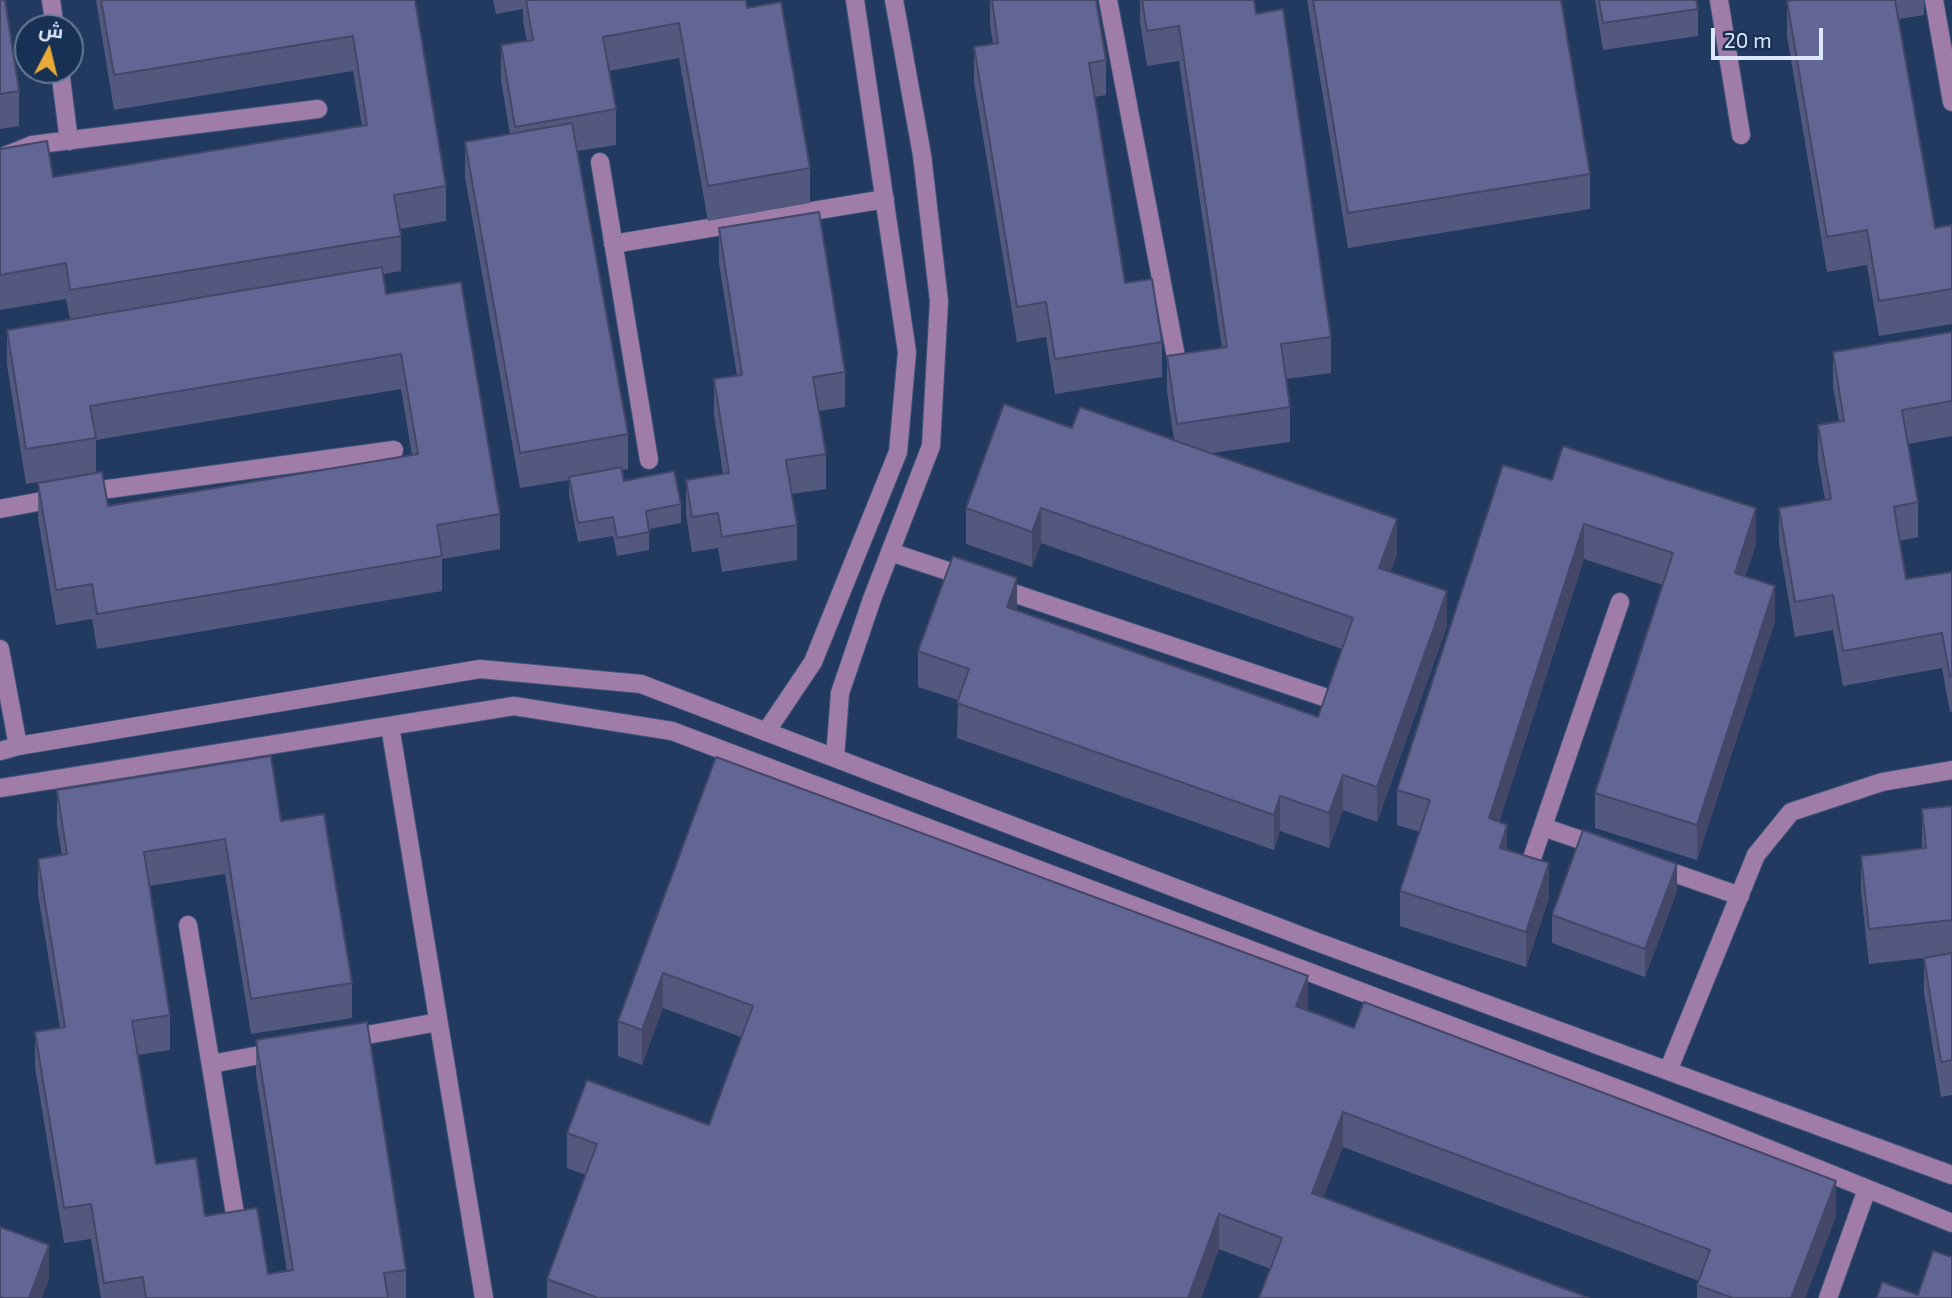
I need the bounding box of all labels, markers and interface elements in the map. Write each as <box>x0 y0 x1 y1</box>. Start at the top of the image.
north arrow <box>14 14 84 84</box>
scale bar <box>1714 14 1826 58</box>
text: ش <box>38 17 65 43</box>
text: 20 m <box>1724 27 1772 52</box>

